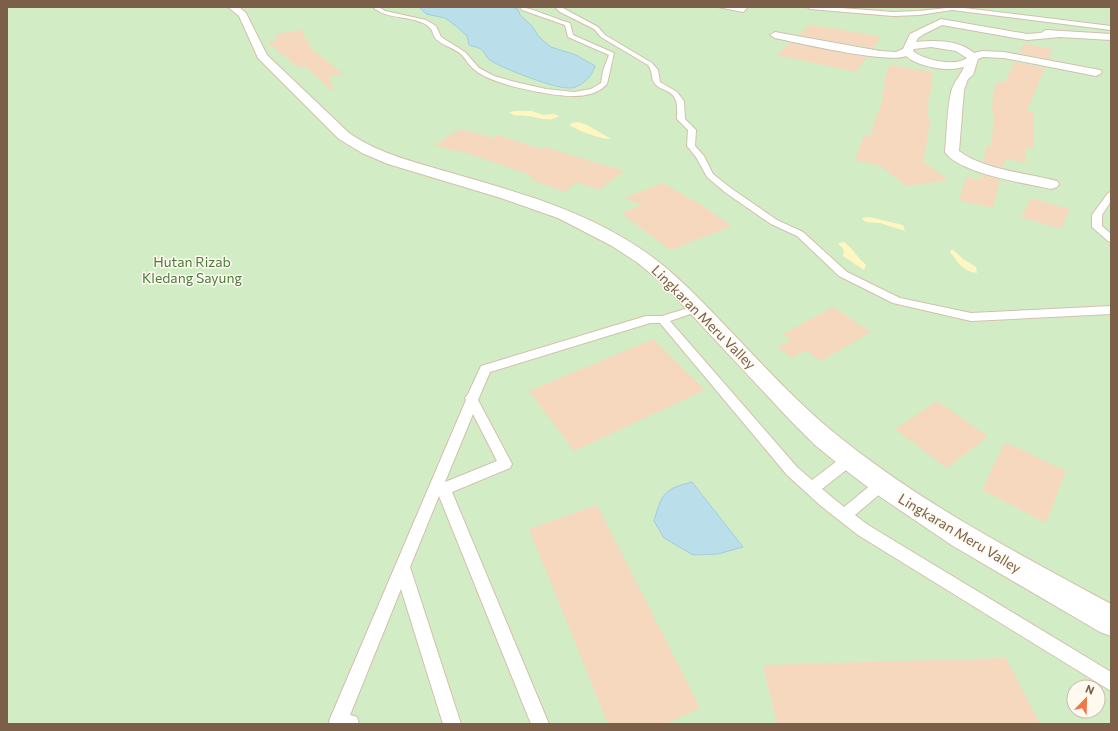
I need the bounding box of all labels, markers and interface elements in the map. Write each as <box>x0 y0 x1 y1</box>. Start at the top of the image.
park label: Hutan Rizab Kledang Sayung <box>142 253 242 286</box>
street label: Lingkaran Meru Valley <box>648 261 760 373</box>
street label: Lingkaran Meru Valley <box>896 490 1024 576</box>
north arrow <box>1066 679 1106 719</box>
text: N <box>1084 682 1096 697</box>

